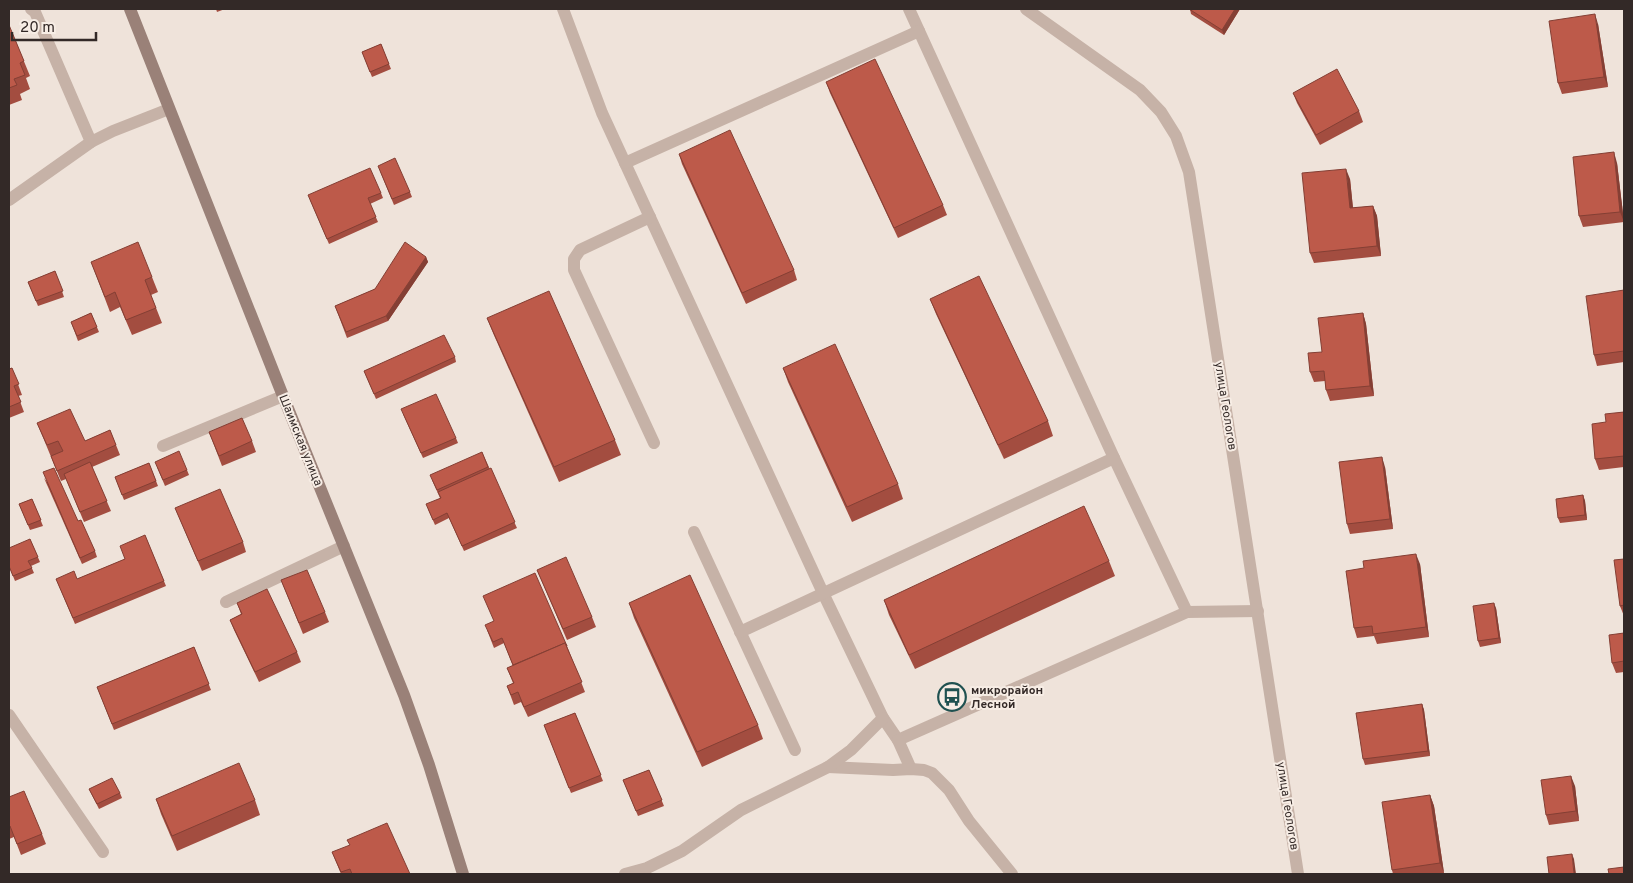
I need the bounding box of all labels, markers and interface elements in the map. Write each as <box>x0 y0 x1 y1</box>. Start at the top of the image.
scale bar <box>12 10 96 42</box>
text: 20 m <box>20 19 55 38</box>
street label: улица Геологов <box>1210 361 1240 451</box>
street label: Шаимская улица <box>274 392 326 488</box>
bus stop icon: микрорайон Лесной <box>937 682 967 712</box>
place label: микрорайон Лесной <box>971 683 1043 713</box>
street label: улица Геологов <box>1272 761 1302 851</box>

